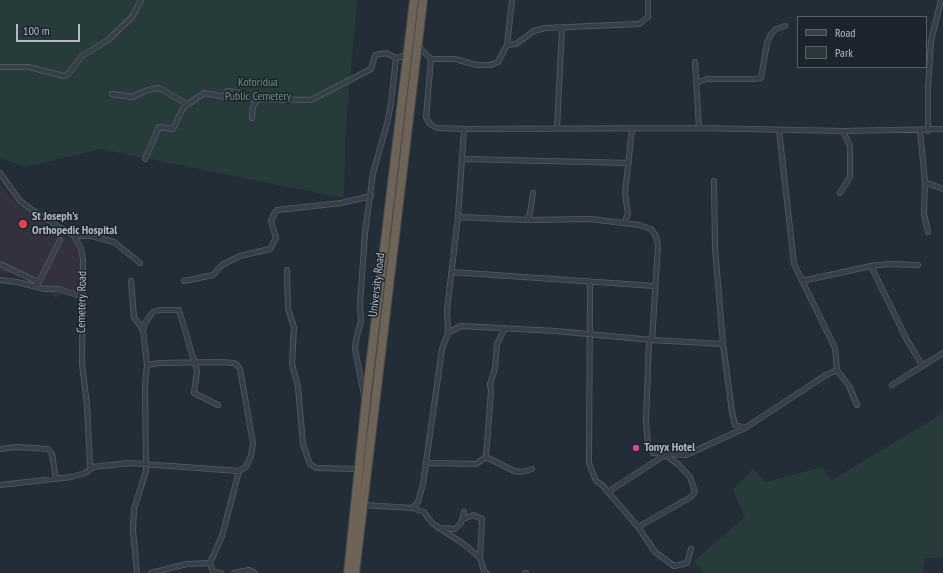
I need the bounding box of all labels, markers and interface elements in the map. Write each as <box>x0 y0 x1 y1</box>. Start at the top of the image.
scale bar <box>18 16 82 42</box>
legend <box>797 16 927 68</box>
text: 100 m <box>23 23 50 38</box>
text: Road <box>835 25 855 40</box>
text: Park <box>835 45 853 60</box>
park label: Koforidua Public Cemetery <box>225 76 291 104</box>
place label: St Joseph's Orthopedic Hospital <box>32 210 117 238</box>
marker: St Joseph's Orthopedic Hospital <box>17 218 29 230</box>
street label: University Road <box>366 252 388 318</box>
street label: Cemetery Road <box>74 271 90 333</box>
place label: Tonyx Hotel <box>644 441 695 455</box>
marker: Tonyx Hotel <box>631 443 641 453</box>

